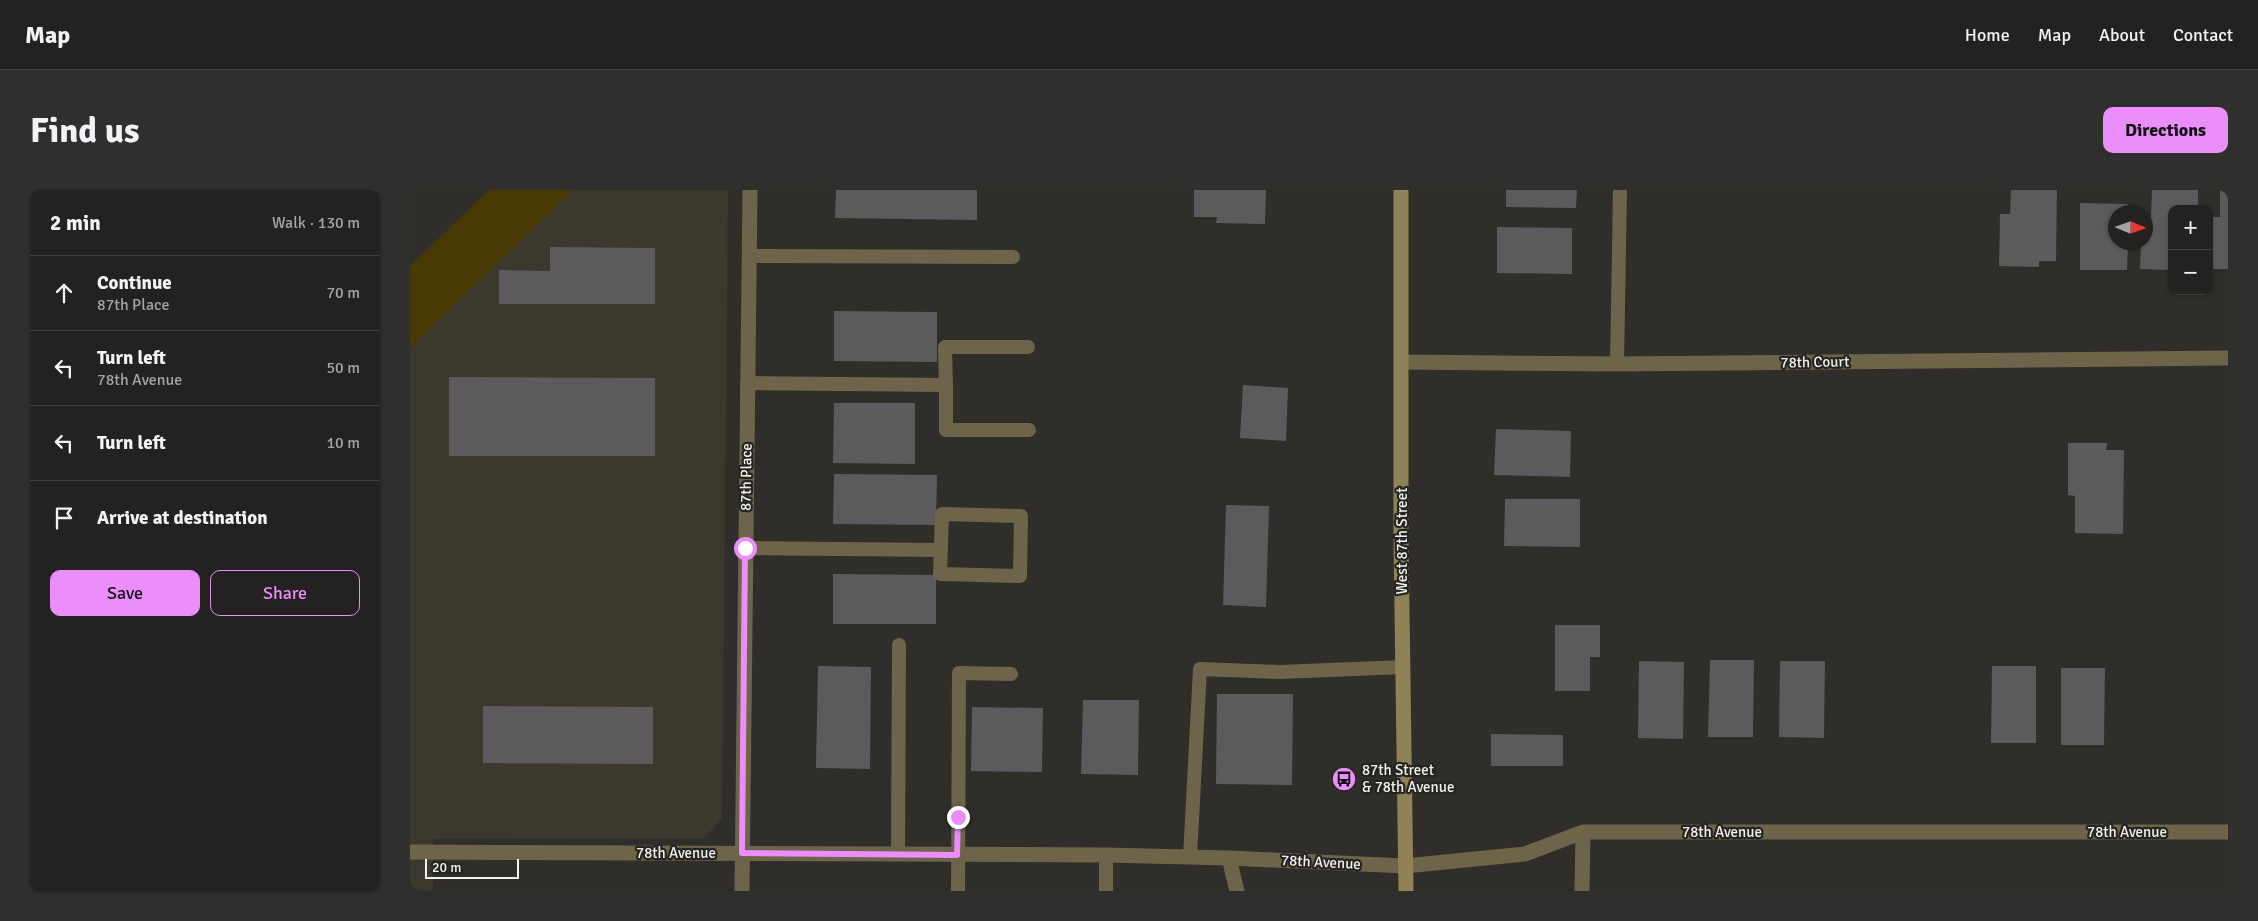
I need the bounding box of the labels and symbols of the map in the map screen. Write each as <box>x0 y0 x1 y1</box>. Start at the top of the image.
north arrow <box>2108 205 2153 250</box>
street label: 78th Court <box>1780 352 1850 372</box>
street label: 87th Place <box>736 443 756 511</box>
street label: West 87th Street <box>1393 488 1411 594</box>
route start <box>734 537 757 560</box>
place label: 87th Street & 78th Avenue <box>1362 761 1454 796</box>
bus stop icon: 87th Street & 78th Avenue <box>1331 766 1357 792</box>
route end <box>947 806 970 829</box>
street label: 78th Avenue <box>1682 823 1762 841</box>
street label: 78th Avenue <box>2087 823 2167 841</box>
street label: 78th Avenue <box>636 844 716 862</box>
street label: 78th Avenue <box>1281 851 1361 873</box>
scale bar <box>425 856 519 879</box>

